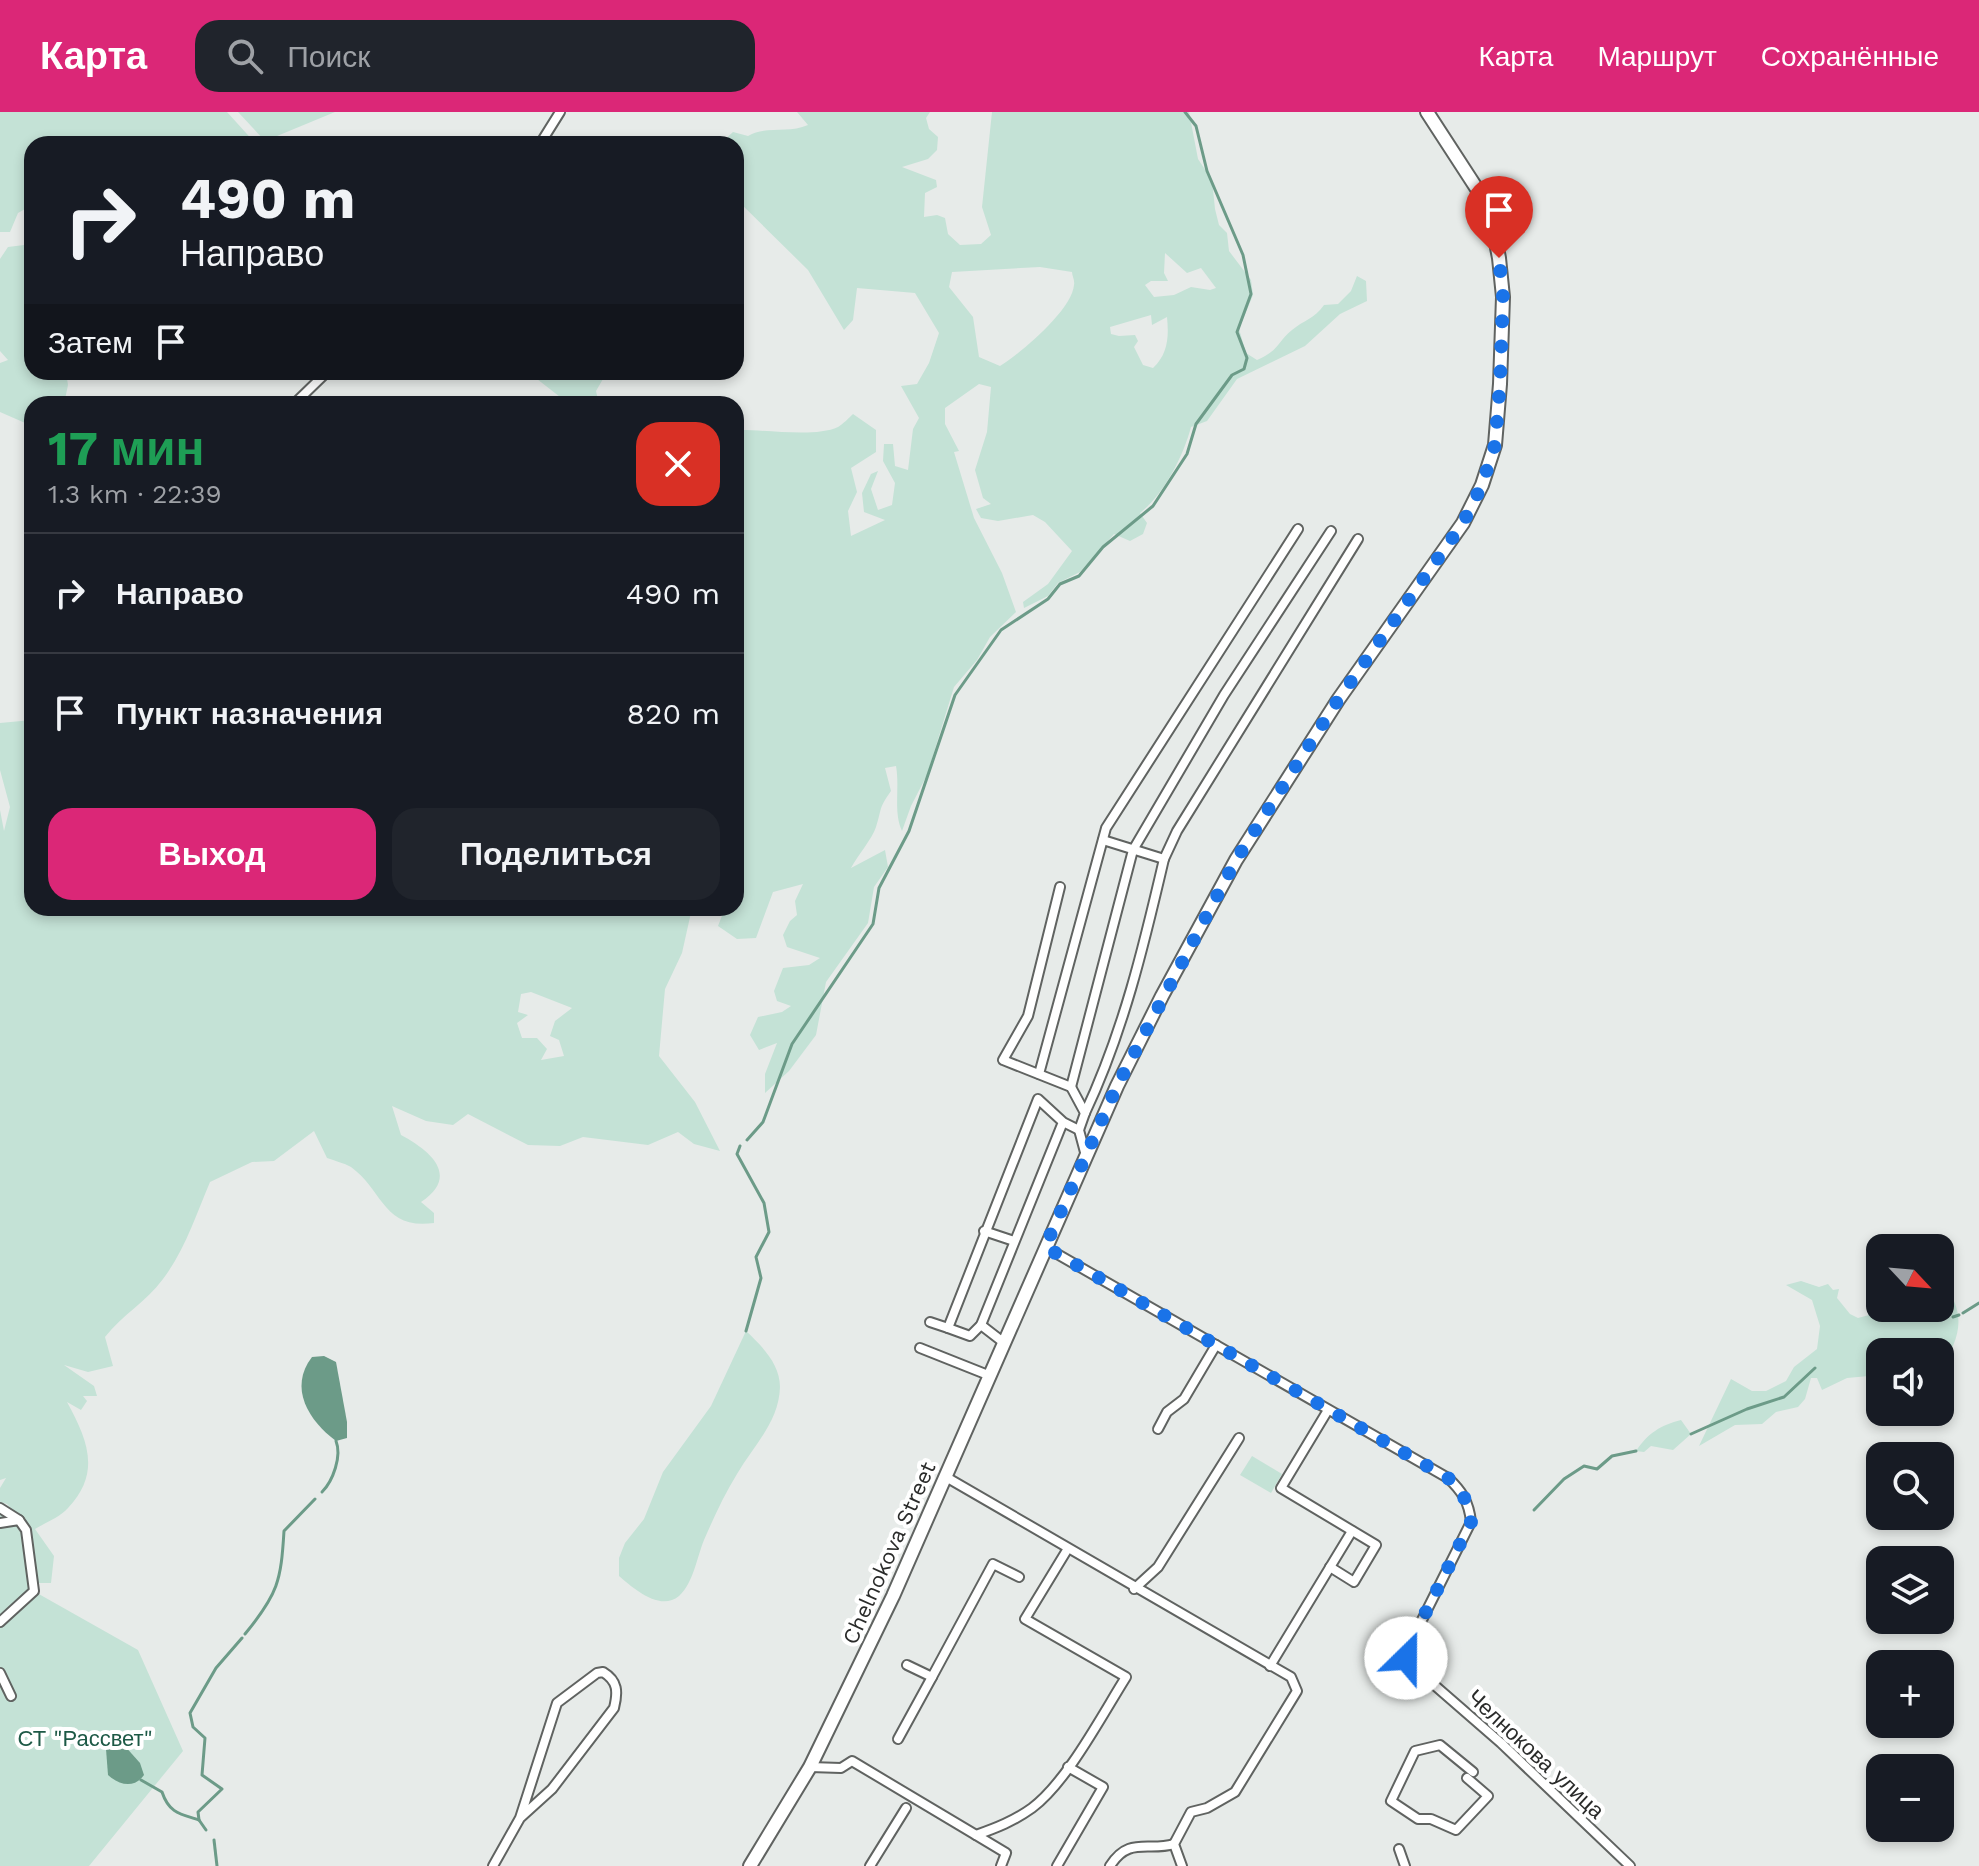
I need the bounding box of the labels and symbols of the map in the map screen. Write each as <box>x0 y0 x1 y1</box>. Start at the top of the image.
pin <box>1465 176 1533 258</box>
north arrow <box>1866 1234 1954 1322</box>
street label: Chelnokova Street <box>838 1458 940 1648</box>
position arrow <box>1364 1616 1448 1700</box>
street label: Челнокова улица <box>1463 1684 1610 1824</box>
park label: СТ "Рассвет" <box>17 1726 153 1751</box>

